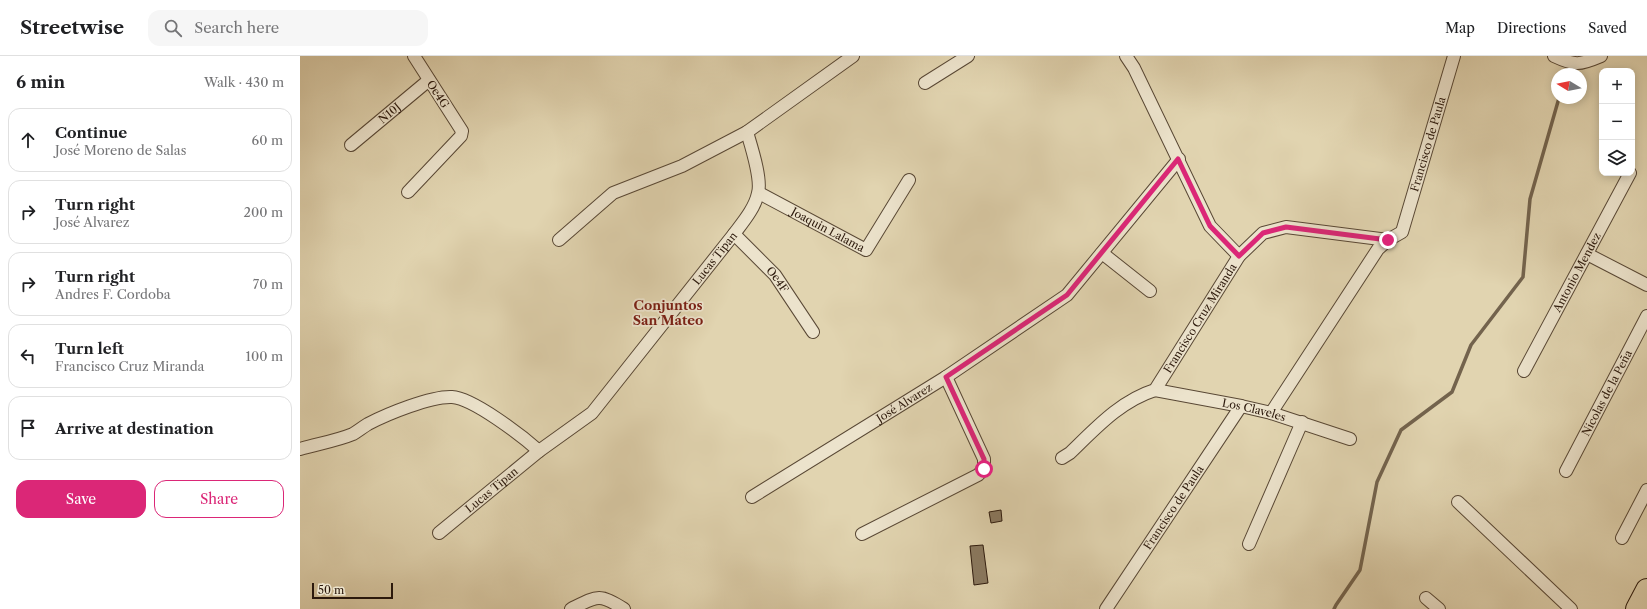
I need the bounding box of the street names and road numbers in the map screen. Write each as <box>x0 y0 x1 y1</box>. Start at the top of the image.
street label: Oe4G <box>424 77 452 111</box>
street label: Francisco de Paula <box>1407 95 1449 193</box>
street label: N10J <box>375 100 403 126</box>
street label: Joaquin Lalama <box>787 203 867 255</box>
street label: Lucas Tipan <box>689 229 740 288</box>
street label: Antonio Mendez <box>1549 230 1604 315</box>
street label: Francisco Cruz Miranda <box>1160 261 1240 376</box>
street label: Oe4F <box>763 263 792 295</box>
street label: Nicolas de la Peña <box>1579 347 1635 438</box>
street label: José Alvarez <box>872 380 935 426</box>
street label: Los Claveles <box>1221 396 1288 424</box>
street label: Francisco de Paula <box>1140 462 1207 552</box>
street label: Lucas Tipan <box>462 464 521 516</box>

